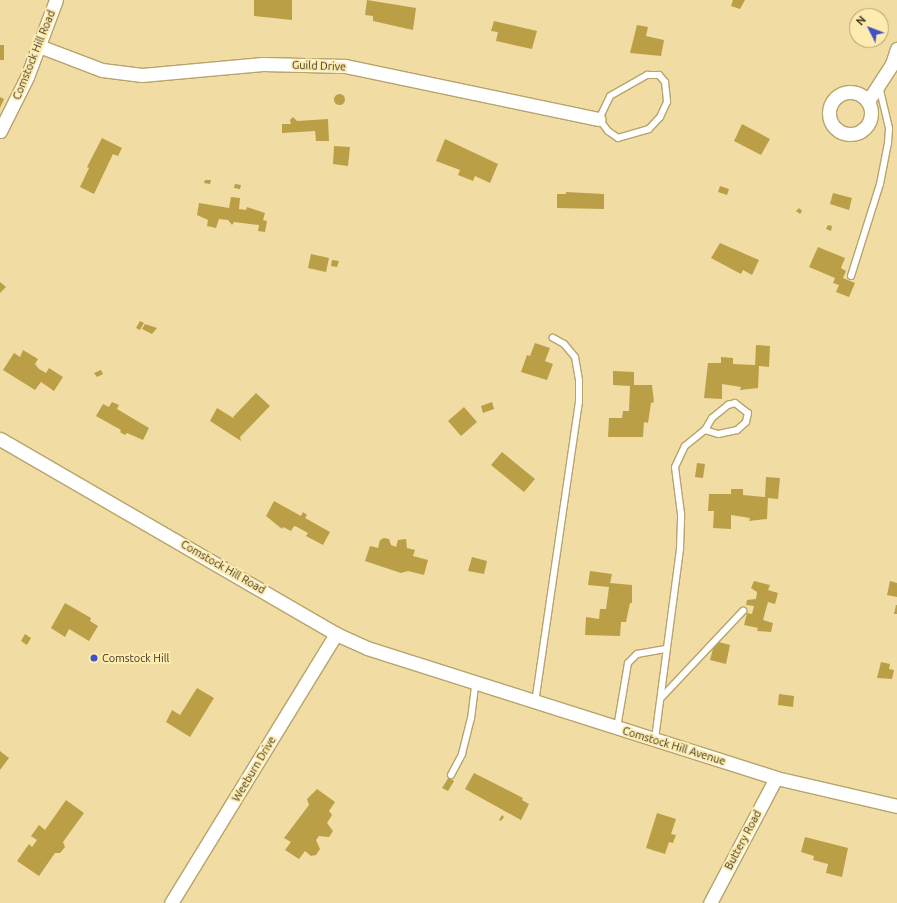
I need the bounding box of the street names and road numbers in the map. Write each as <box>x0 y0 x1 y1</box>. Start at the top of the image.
street label: Comstock Hill Road <box>10 8 58 102</box>
street label: Guild Drive <box>292 58 346 74</box>
street label: Comstock Hill Road <box>178 537 268 597</box>
street label: Comstock Hill Avenue <box>621 724 727 768</box>
street label: Weeburn Drive <box>229 734 279 804</box>
street label: Buttery Road <box>722 808 764 872</box>

